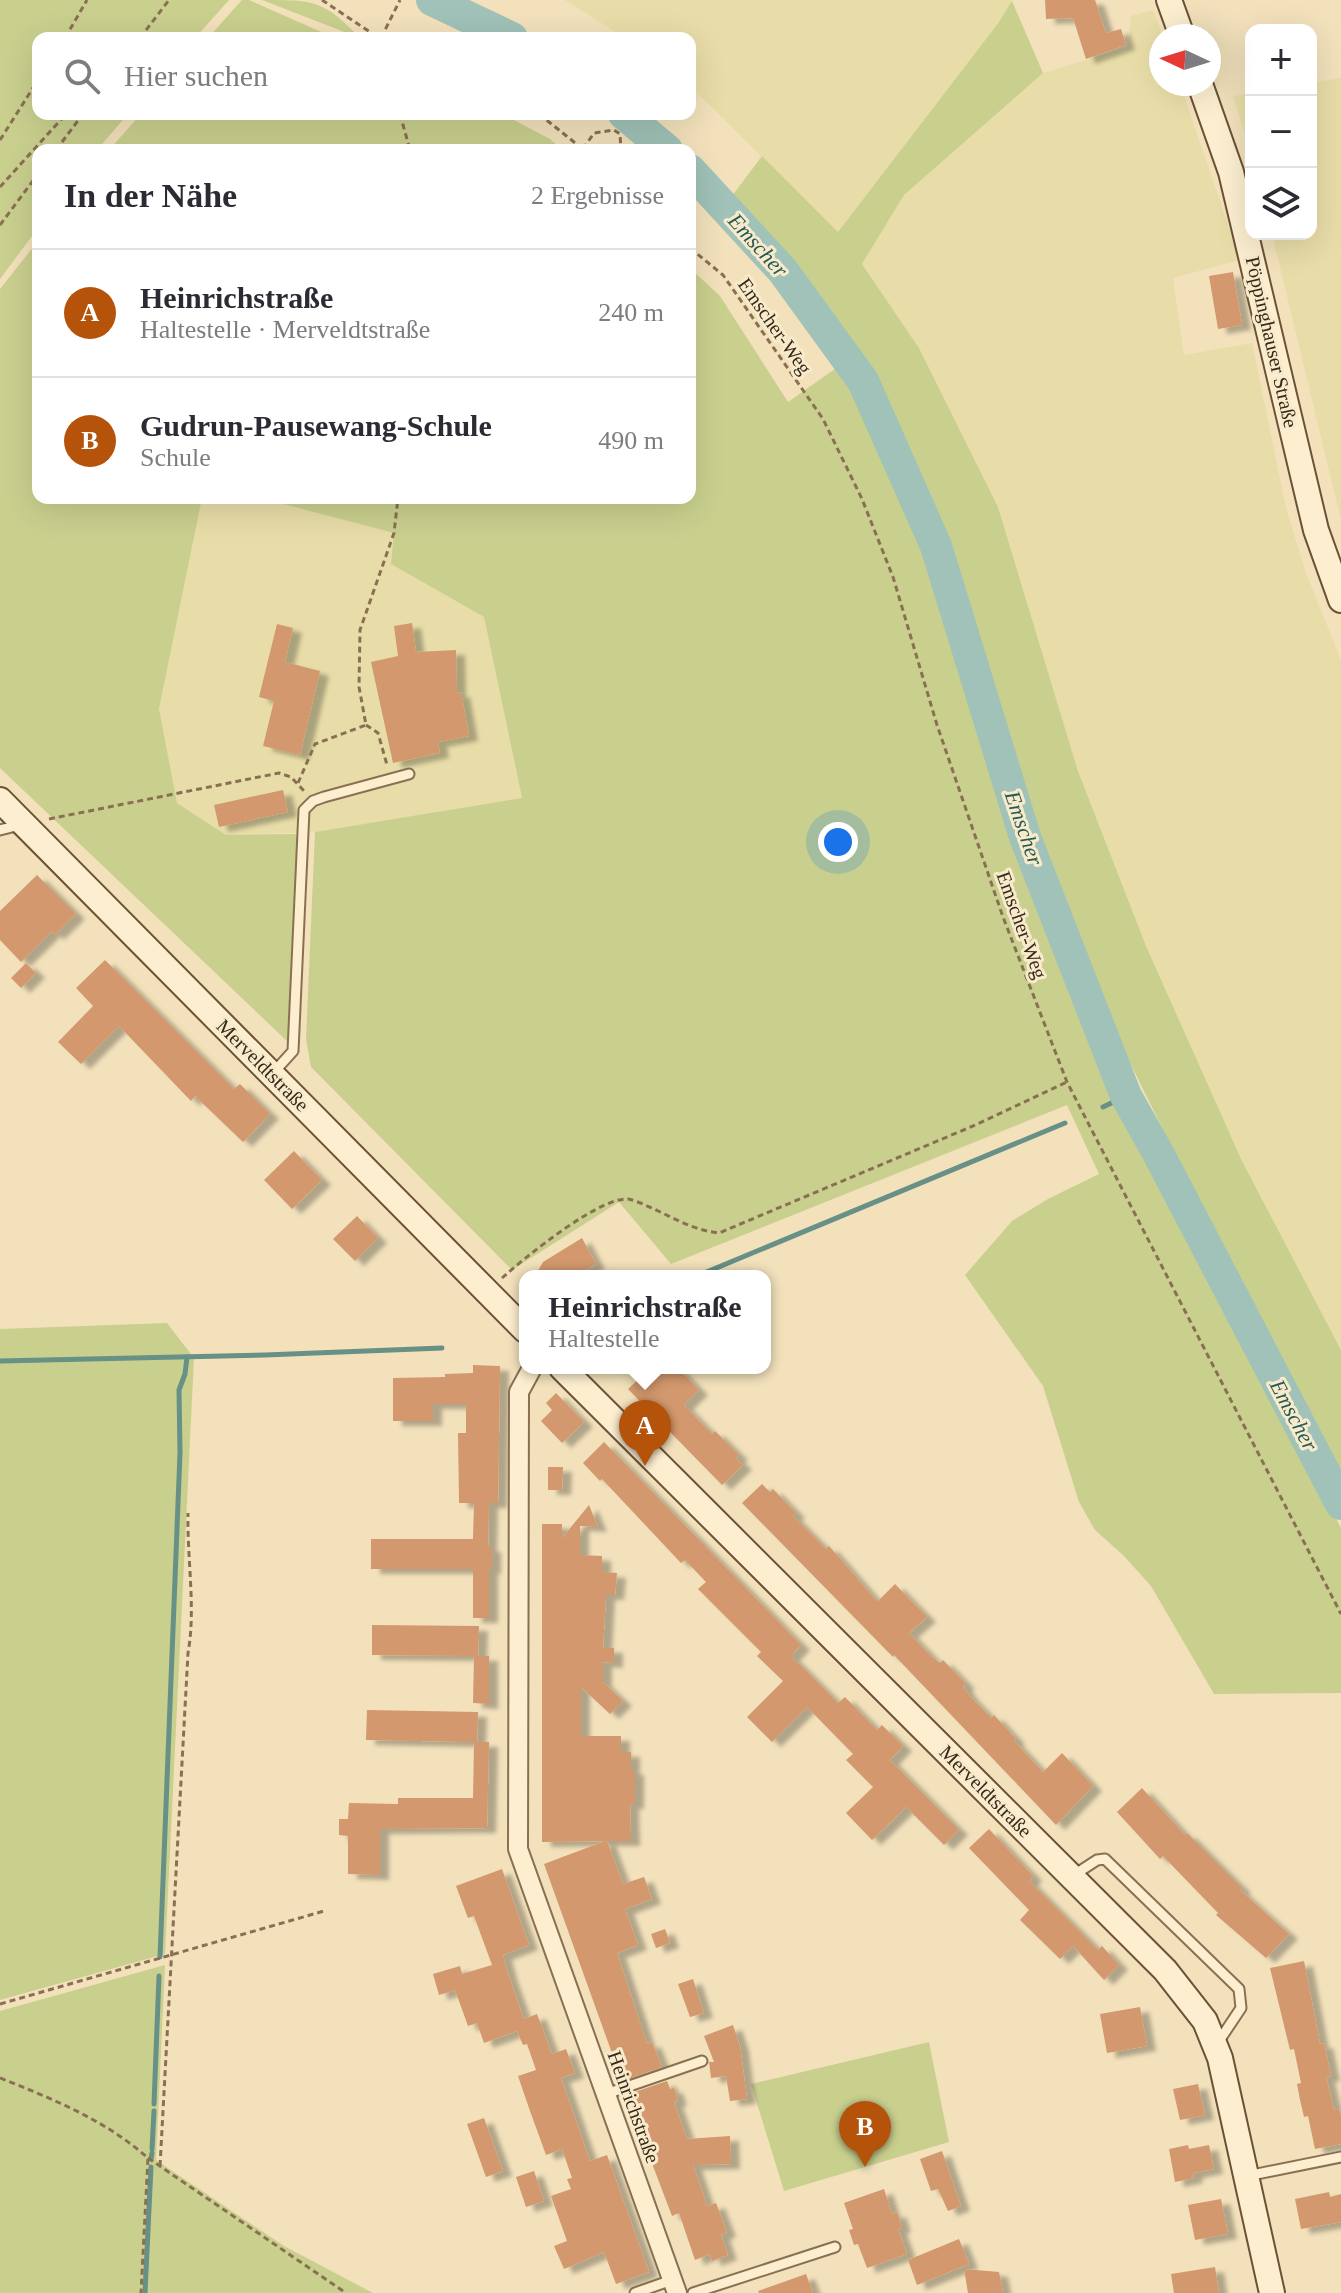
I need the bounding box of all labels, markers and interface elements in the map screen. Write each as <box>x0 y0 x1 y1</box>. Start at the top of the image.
north arrow <box>1149 24 1221 96</box>
map controls <box>1245 24 1317 240</box>
button: + <box>1245 24 1317 96</box>
search box <box>32 32 696 120</box>
icon: search <box>60 54 104 98</box>
text: Hier suchen <box>124 59 268 92</box>
button: − <box>1245 96 1317 168</box>
button: layers <box>1245 168 1317 240</box>
text: In der Nähe <box>64 177 237 214</box>
text: 2 Ergebnisse <box>531 181 664 210</box>
water label: Emscher <box>722 207 793 282</box>
street label: Pöppinghauser Straße <box>1241 254 1302 430</box>
street label: Emscher-Weg <box>733 274 816 379</box>
text: Heinrichstraße <box>140 281 333 314</box>
text: A <box>81 298 99 327</box>
text: 240 m <box>598 298 664 327</box>
text: Haltestelle · Merveldtstraße <box>140 315 430 344</box>
text: Gudrun-Pausewang-Schule <box>140 409 492 442</box>
text: B <box>81 426 99 455</box>
text: 490 m <box>598 426 664 455</box>
text: Schule <box>140 443 211 472</box>
water label: Emscher <box>999 787 1048 869</box>
your location <box>818 822 858 862</box>
street label: Emscher-Weg <box>992 868 1052 982</box>
street label: Merveldtstraße <box>212 1014 314 1116</box>
popup <box>519 1270 771 1374</box>
text: Heinrichstraße <box>548 1290 742 1323</box>
text: Haltestelle <box>548 1324 660 1353</box>
water label: Emscher <box>1264 1374 1323 1455</box>
pin: A <box>619 1400 671 1466</box>
street label: Merveldtstraße <box>935 1740 1037 1842</box>
street label: Heinrichstraße <box>604 2048 665 2166</box>
pin: B <box>839 2101 891 2167</box>

